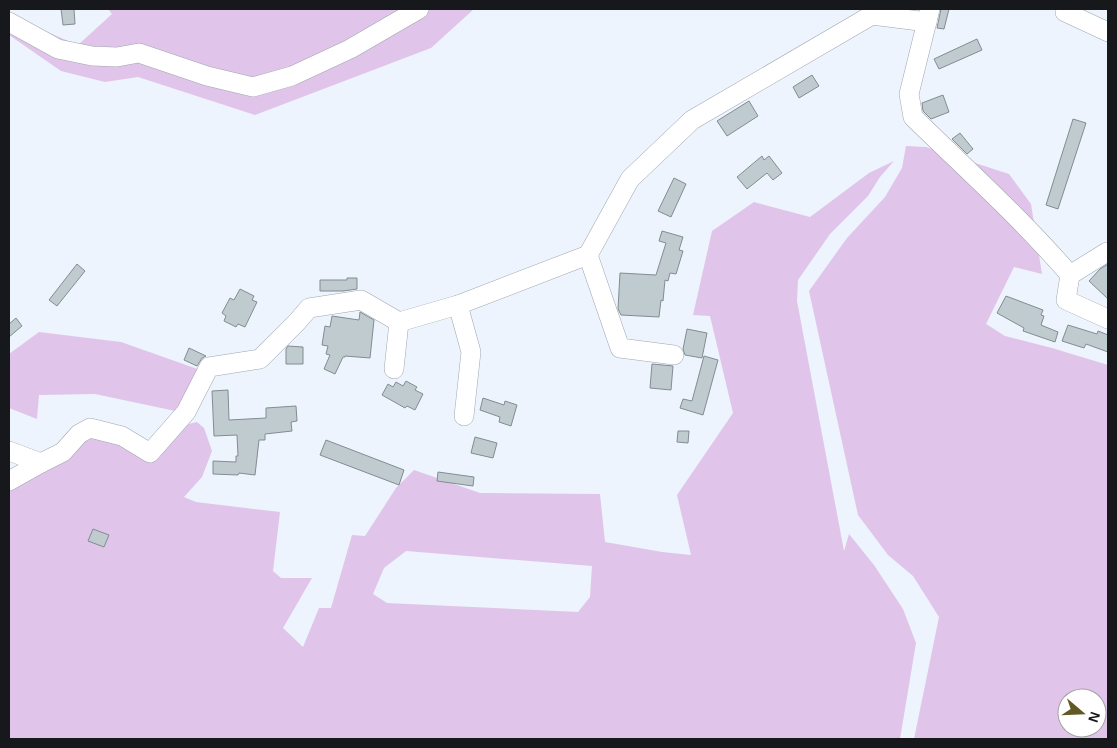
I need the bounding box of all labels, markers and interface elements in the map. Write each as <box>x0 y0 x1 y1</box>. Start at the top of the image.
north arrow <box>1057 688 1107 738</box>
text: N <box>1085 710 1104 725</box>

